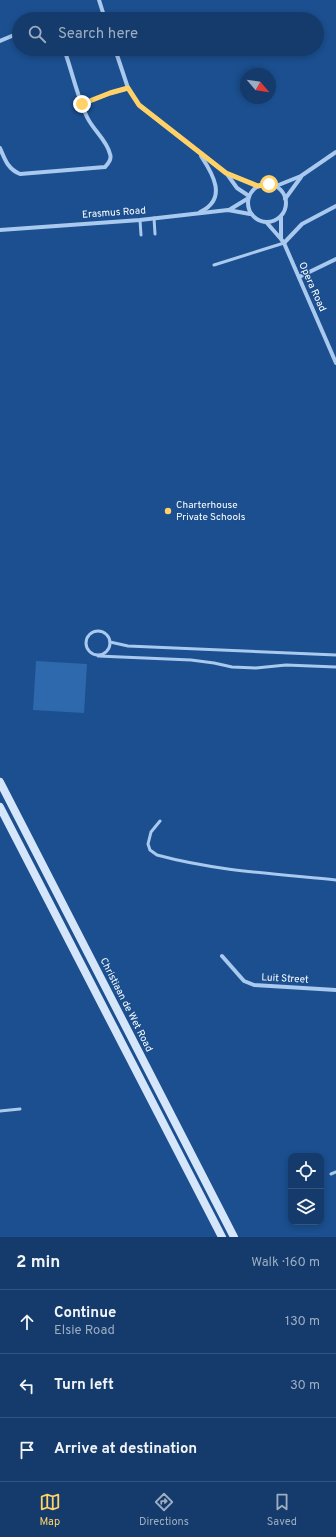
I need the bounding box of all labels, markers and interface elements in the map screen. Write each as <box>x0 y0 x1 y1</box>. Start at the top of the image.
search box <box>12 12 324 56</box>
icon: search <box>26 23 48 45</box>
text: Search here <box>58 25 138 44</box>
north arrow <box>240 68 276 104</box>
route end <box>73 95 91 113</box>
route start <box>260 175 278 193</box>
street label: Erasmus Road <box>82 204 146 222</box>
street label: Opera Road <box>295 260 329 314</box>
place label: Charterhouse Private Schools <box>176 499 246 524</box>
marker: Charterhouse Private Schools <box>163 506 173 516</box>
street label: Christiaan de Wet Road <box>97 956 155 1054</box>
street label: Luit Street <box>261 971 309 987</box>
map controls <box>288 1153 324 1225</box>
button: locate <box>288 1153 324 1189</box>
button: layers <box>288 1189 324 1225</box>
text: 2 min <box>16 1252 60 1274</box>
text: Walk · 160 m <box>251 1255 320 1271</box>
text: Continue <box>54 1304 116 1323</box>
icon: ahead <box>16 1311 38 1333</box>
text: 130 m <box>285 1314 320 1330</box>
text: Elsie Road <box>54 1323 115 1339</box>
icon: left <box>16 1375 38 1397</box>
text: Turn left <box>54 1376 114 1395</box>
text: 30 m <box>290 1378 320 1394</box>
icon: arrive <box>16 1439 38 1461</box>
text: Arrive at destination <box>54 1440 197 1459</box>
tab: Map <box>39 1491 61 1529</box>
tab: Directions <box>139 1491 189 1529</box>
tab: Saved <box>267 1491 297 1529</box>

